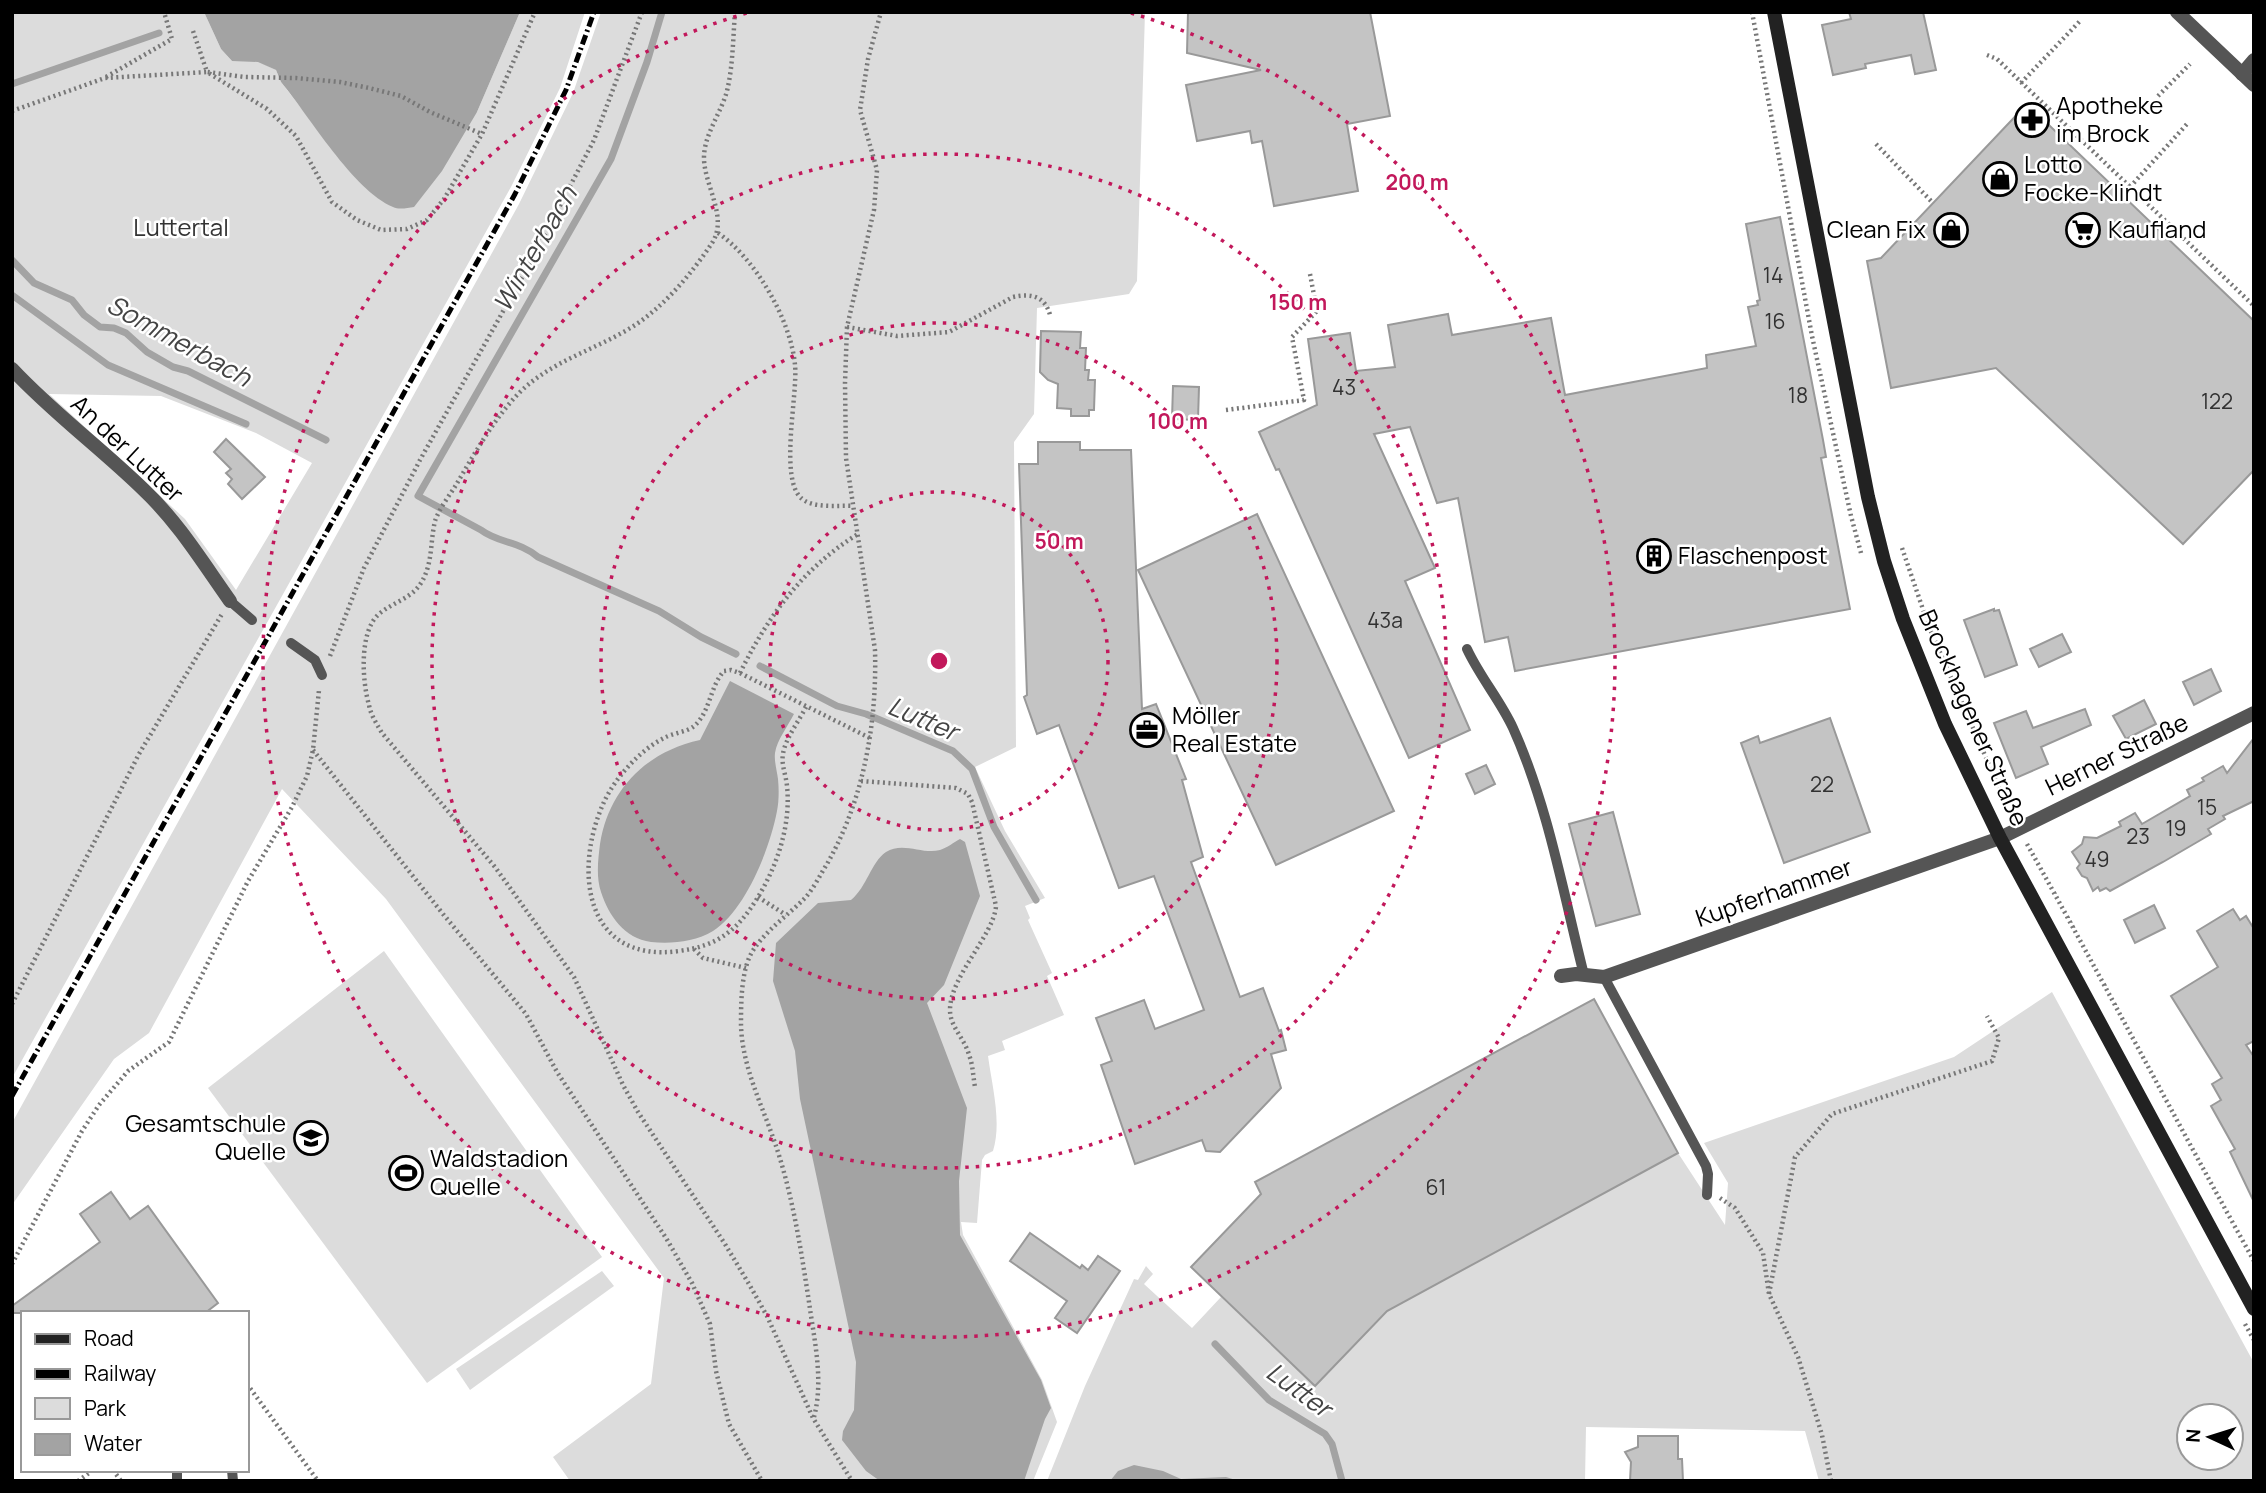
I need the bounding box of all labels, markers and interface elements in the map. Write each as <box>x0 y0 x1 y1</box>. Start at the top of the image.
place label: Apotheke im Brock <box>2056 88 2163 149</box>
pharmacy icon: Apotheke im Brock <box>2013 101 2051 139</box>
place label: Lotto Focke-Klindt <box>2024 147 2162 208</box>
shop icon: Lotto Focke-Klindt <box>1981 160 2019 198</box>
text: 200 m <box>1385 168 1449 196</box>
water label: Winterbach <box>484 178 585 318</box>
park label: Luttertal <box>133 210 229 243</box>
shop icon: Clean Fix <box>1932 211 1970 249</box>
supermarket icon: Kaufland <box>2064 211 2102 249</box>
place label: Clean Fix <box>1827 212 1926 245</box>
place label: Kaufland <box>2108 212 2207 245</box>
house number: 14 <box>1763 261 1783 289</box>
water label: Sommerbach <box>101 286 259 395</box>
text: 150 m <box>1269 288 1327 316</box>
house number: 16 <box>1764 307 1786 335</box>
house number: 43 <box>1332 373 1356 401</box>
house number: 18 <box>1788 381 1808 409</box>
street label: An der Lutter <box>64 387 192 509</box>
house number: 122 <box>2201 387 2233 415</box>
text: 100 m <box>1148 407 1208 435</box>
text: 50 m <box>1034 527 1084 555</box>
building icon: Flaschenpost <box>1635 537 1673 575</box>
place label: Flaschenpost <box>1678 538 1828 571</box>
street label: Brockhagener Straße <box>1912 604 2037 831</box>
house number: 43a <box>1367 606 1403 634</box>
centre of rings <box>927 649 951 673</box>
water label: Lutter <box>883 687 967 750</box>
place label: Möller Real Estate <box>1172 698 1297 759</box>
street label: Herner Straße <box>2039 705 2193 802</box>
office icon: Möller Real Estate <box>1128 711 1166 749</box>
house number: 22 <box>1810 770 1834 798</box>
house number: 15 <box>2197 793 2217 821</box>
house number: 19 <box>2165 814 2187 842</box>
house number: 23 <box>2126 822 2150 850</box>
house number: 49 <box>2084 845 2110 873</box>
street label: Kupferhammer <box>1691 849 1856 934</box>
place label: Gesamtschule Quelle <box>125 1106 286 1167</box>
school or university icon: Gesamtschule Quelle <box>292 1119 330 1157</box>
place label: Waldstadion Quelle <box>430 1141 568 1202</box>
sports icon: Waldstadion Quelle <box>387 1154 425 1192</box>
house number: 61 <box>1426 1173 1446 1201</box>
legend <box>21 1311 248 1472</box>
text: Road <box>84 1324 134 1352</box>
water label: Lutter <box>1260 1353 1342 1427</box>
text: Railway <box>84 1359 156 1387</box>
text: Park <box>84 1394 126 1422</box>
north arrow <box>2175 1402 2245 1472</box>
text: N <box>2180 1428 2206 1444</box>
text: Water <box>84 1429 143 1457</box>

